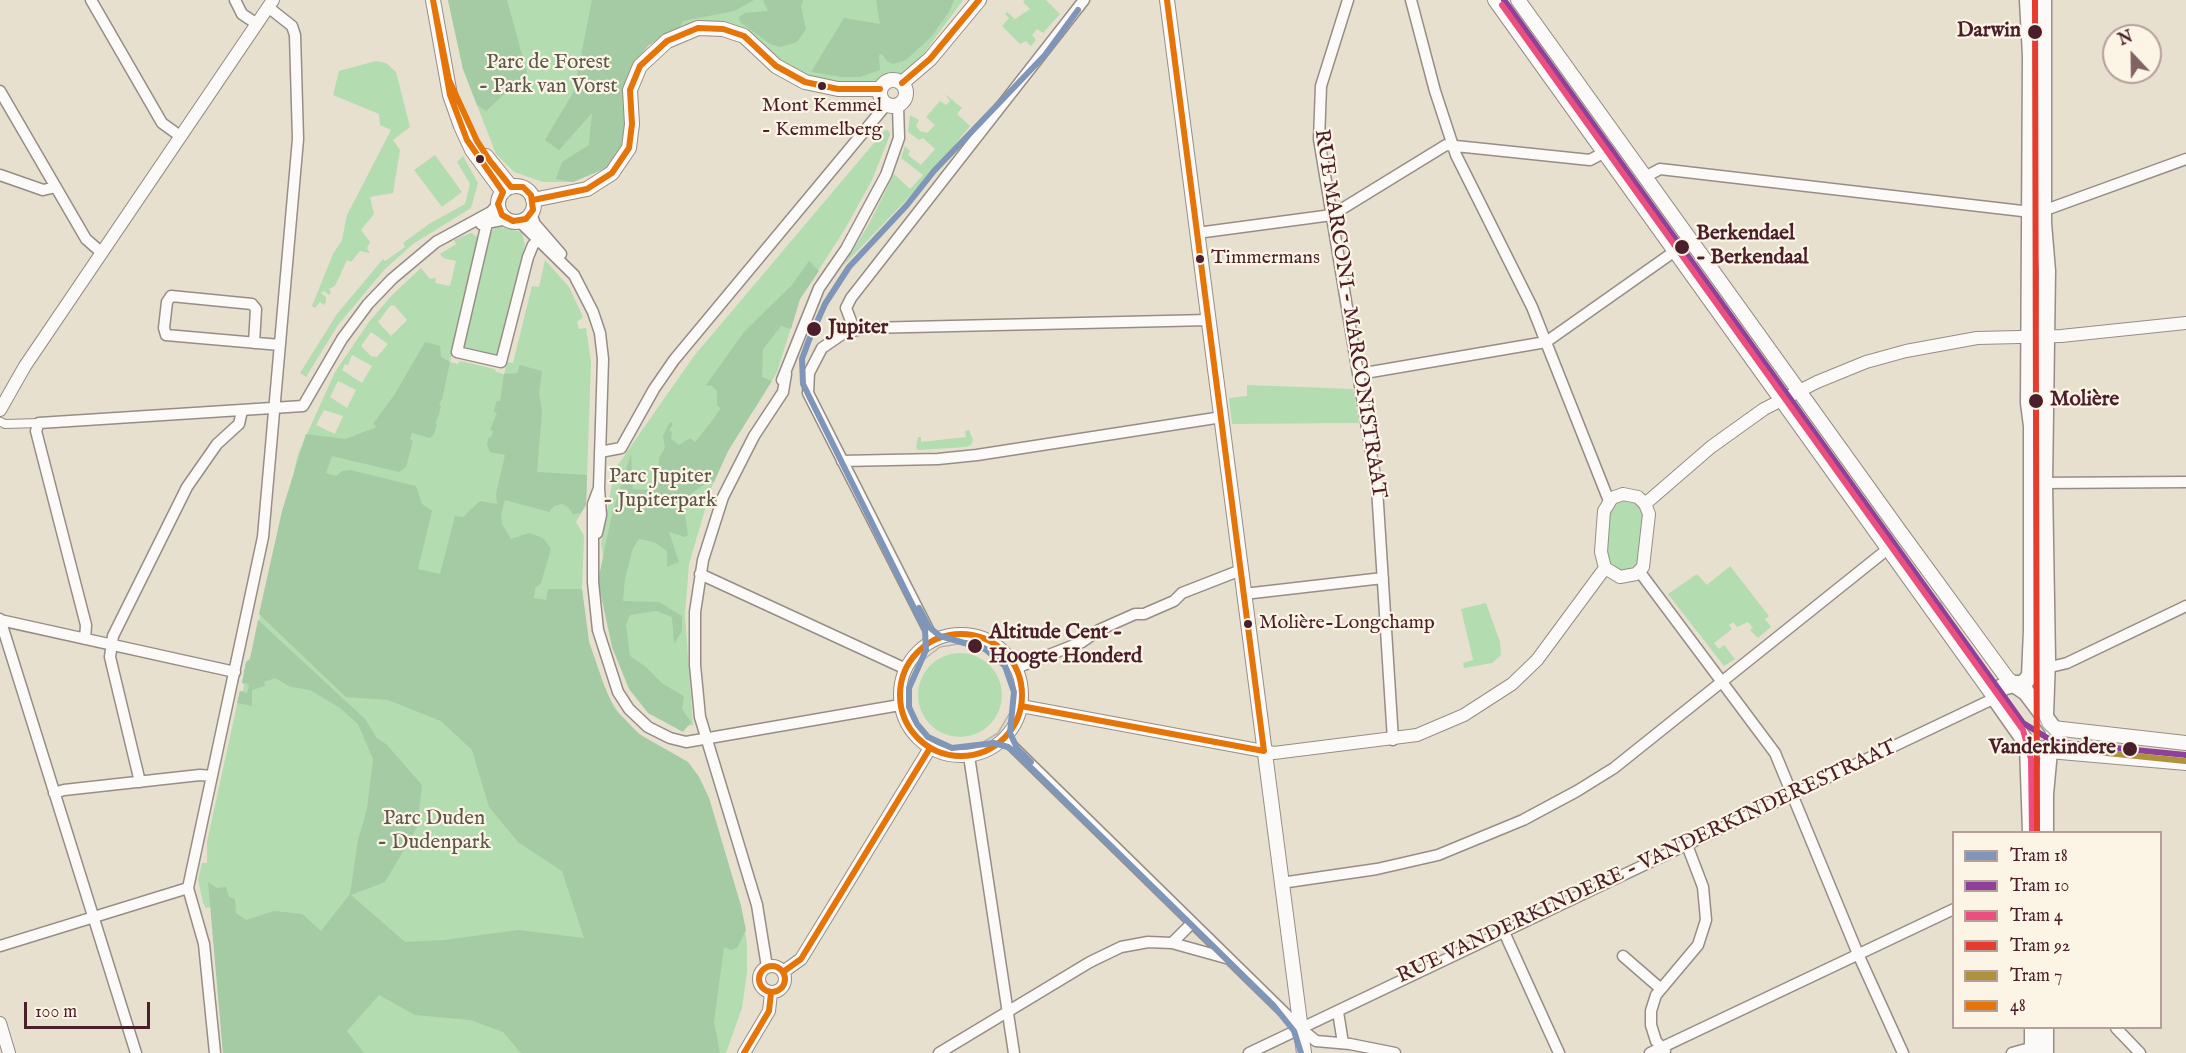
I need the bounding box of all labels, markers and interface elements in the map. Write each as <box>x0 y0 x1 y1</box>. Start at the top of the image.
place label: Darwin <box>1957 19 2021 45</box>
marker: Darwin <box>2026 23 2044 41</box>
north arrow <box>2102 24 2162 84</box>
text: N <box>2116 27 2136 51</box>
park label: Parc de Forest - Park van Vorst <box>478 51 618 101</box>
marker: Mont Kemmel - Kemmelberg <box>816 80 828 92</box>
place label: Mont Kemmel - Kemmelberg <box>762 95 882 142</box>
street label: RUE MARCONI - MARCONISTRAAT <box>1307 128 1391 500</box>
unlabelled marker <box>474 153 486 165</box>
place label: Berkendael - Berkendaal <box>1696 222 1809 272</box>
marker: Berkendael - Berkendaal <box>1673 238 1691 256</box>
place label: Timmermans <box>1211 247 1320 271</box>
marker: Timmermans <box>1194 253 1206 265</box>
place label: Jupiter <box>828 316 888 342</box>
marker: Jupiter <box>805 320 823 338</box>
place label: Molière <box>2050 388 2119 414</box>
marker: Molière <box>2027 392 2045 410</box>
park label: Parc Jupiter - Jupiterpark <box>603 465 717 515</box>
place label: Molière-Longchamp <box>1259 612 1435 636</box>
marker: Molière-Longchamp <box>1242 618 1254 630</box>
place label: Altitude Cent - Hoogte Honderd <box>989 621 1142 671</box>
marker: Altitude Cent - Hoogte Honderd <box>966 637 984 655</box>
street label: RUE VANDERKINDERE - VANDERKINDERESTRAAT <box>1393 736 1901 990</box>
place label: Vanderkindere <box>1989 736 2116 762</box>
marker: Vanderkindere <box>2121 740 2139 758</box>
park label: Parc Duden - Dudenpark <box>377 807 491 857</box>
legend <box>1952 831 2162 1029</box>
text: Tram 18 <box>2010 845 2068 868</box>
text: Tram 10 <box>2010 875 2069 898</box>
text: Tram 4 <box>2010 905 2063 928</box>
text: Tram 92 <box>2010 935 2070 958</box>
text: Tram 7 <box>2010 965 2062 988</box>
scale bar <box>27 990 153 1028</box>
text: 48 <box>2010 995 2026 1018</box>
text: 100 m <box>35 1001 77 1024</box>

